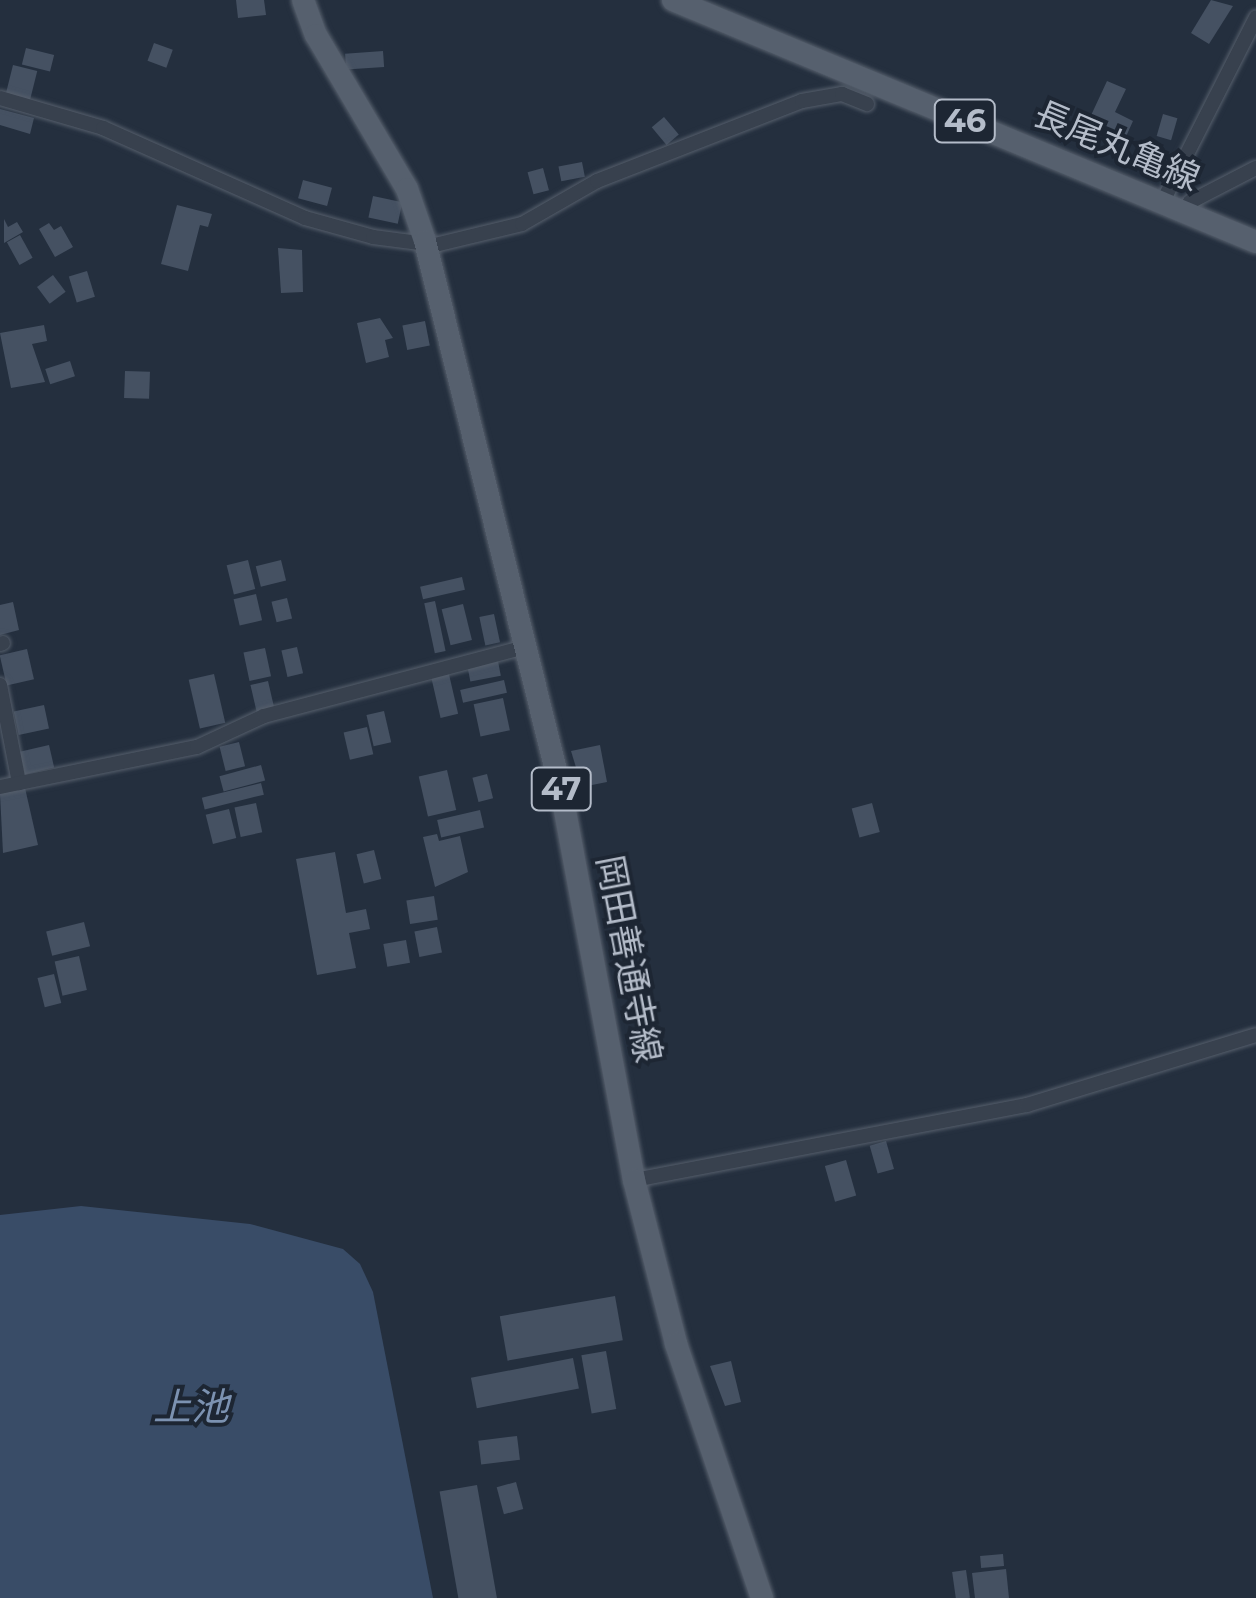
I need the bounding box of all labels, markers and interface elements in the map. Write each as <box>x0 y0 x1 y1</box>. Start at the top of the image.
street label: 長尾丸亀線 <box>1028 92 1206 200</box>
road number: 46 <box>932 94 998 148</box>
road number: 47 <box>528 762 594 816</box>
street label: 岡田善通寺線 <box>588 852 670 1066</box>
water label: 上池 <box>153 1384 229 1430</box>

